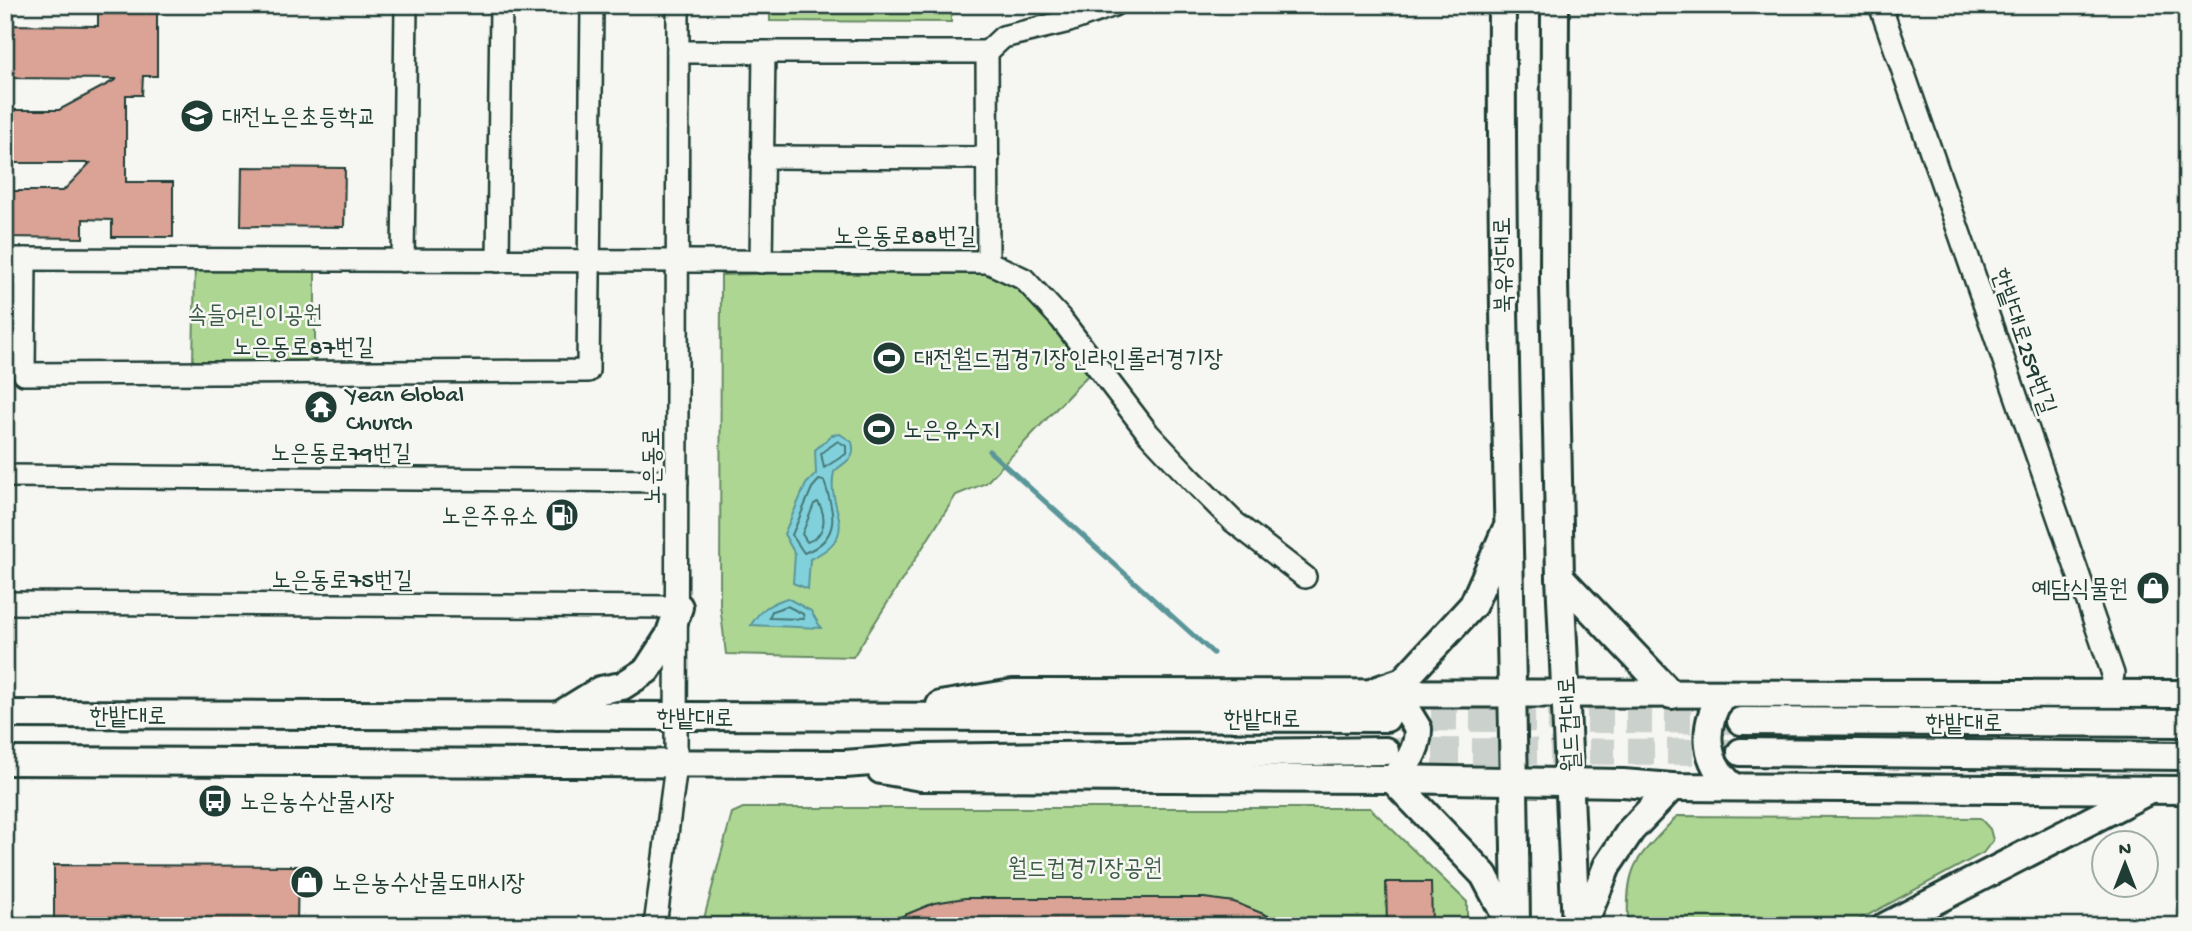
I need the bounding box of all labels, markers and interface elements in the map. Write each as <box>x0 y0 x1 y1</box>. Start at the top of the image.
school or university icon: 대전노은초등학교 <box>178 97 216 135</box>
place label: 대전노은초등학교 <box>222 105 377 134</box>
street label: 북유성대로 <box>1490 216 1521 313</box>
street label: 노은동로88번길 <box>834 224 976 253</box>
street label: 한밭대로259번길 <box>1983 265 2060 419</box>
park label: 속들어린이공원 <box>187 303 323 332</box>
street label: 노은동로87번길 <box>232 335 374 364</box>
sports icon: 대전월드컵경기장인라인롤러경기장 <box>870 339 908 377</box>
place label: 대전월드컵경기장인라인롤러경기장 <box>914 347 1223 376</box>
place label: Yean Global Church <box>344 382 464 439</box>
temple icon: Yean Global Church <box>302 388 340 426</box>
sports icon: 노은유수지 <box>860 410 898 448</box>
place label: 노은유수지 <box>903 418 1000 447</box>
street label: 노은동로 <box>639 427 670 505</box>
street label: 노은동로79번길 <box>271 441 411 470</box>
fuel station icon: 노은주유소 <box>543 496 581 534</box>
place label: 노은주유소 <box>441 504 538 533</box>
street label: 노은동로75번길 <box>272 568 412 597</box>
shop icon: 예담식물원 <box>2134 569 2172 607</box>
place label: 예담식물원 <box>2031 577 2128 606</box>
street label: 월드컵대로 <box>1554 675 1589 773</box>
street label: 한밭대로 <box>89 704 167 733</box>
street label: 한밭대로 <box>656 706 734 735</box>
street label: 한밭대로 <box>1223 707 1301 736</box>
street label: 한밭대로 <box>1925 711 2003 740</box>
bus stop icon: 노은농수산물시장 <box>196 782 234 820</box>
place label: 노은농수산물시장 <box>240 790 395 819</box>
north arrow <box>2090 830 2160 900</box>
text: N <box>2119 839 2131 862</box>
park label: 월드컵경기장공원 <box>1008 856 1162 885</box>
shop icon: 노은농수산물도매시장 <box>288 863 326 901</box>
place label: 노은농수산물도매시장 <box>332 871 525 900</box>

